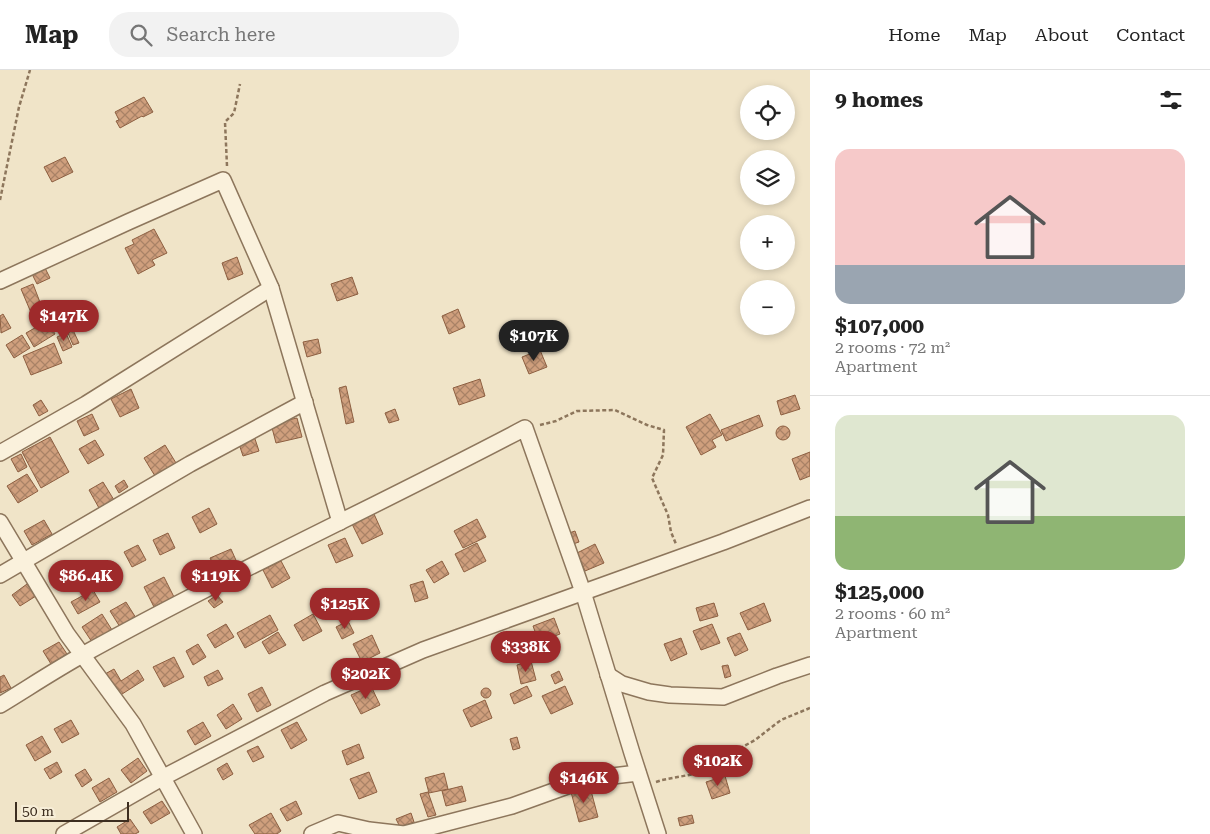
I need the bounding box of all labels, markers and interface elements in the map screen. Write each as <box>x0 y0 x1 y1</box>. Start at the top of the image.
search box <box>109 12 459 57</box>
text: Map <box>25 21 79 49</box>
icon: search <box>127 21 155 49</box>
text: Search here <box>167 23 275 46</box>
text: Home <box>888 24 940 45</box>
text: Map <box>968 24 1007 45</box>
text: About <box>1035 24 1088 45</box>
text: Contact <box>1116 24 1185 45</box>
map controls <box>740 85 795 335</box>
button: locate <box>740 85 795 140</box>
icon: filters <box>1157 86 1185 114</box>
text: 9 homes <box>835 88 923 112</box>
button: layers <box>740 150 795 205</box>
icon: home <box>965 182 1055 272</box>
button: + <box>740 215 795 270</box>
button: − <box>740 280 795 335</box>
pin: $147K <box>29 300 99 342</box>
text: $147K <box>40 306 88 325</box>
text: $107,000 <box>835 314 924 338</box>
pin: $107K <box>499 320 569 362</box>
text: $107K <box>510 326 558 345</box>
text: 2 rooms · 72 m² <box>835 338 950 357</box>
text: Apartment <box>835 357 918 376</box>
icon: home <box>965 447 1055 537</box>
pin: $86.4K <box>45 560 127 602</box>
pin: $119K <box>181 560 251 602</box>
text: $86.4K <box>59 566 113 585</box>
text: $119K <box>192 566 240 585</box>
text: $125,000 <box>835 580 924 604</box>
pin: $125K <box>310 588 380 630</box>
text: $125K <box>321 594 369 613</box>
text: 2 rooms · 60 m² <box>835 604 950 623</box>
text: Apartment <box>835 623 918 642</box>
pin: $338K <box>491 630 561 673</box>
text: $338K <box>502 637 550 656</box>
pin: $202K <box>331 658 401 700</box>
text: $202K <box>342 664 390 683</box>
pin: $102K <box>683 744 753 787</box>
text: $102K <box>694 751 742 770</box>
pin: $146K <box>549 762 619 804</box>
text: $146K <box>560 768 608 787</box>
scale bar <box>15 799 129 822</box>
text: 50 m <box>22 803 54 819</box>

